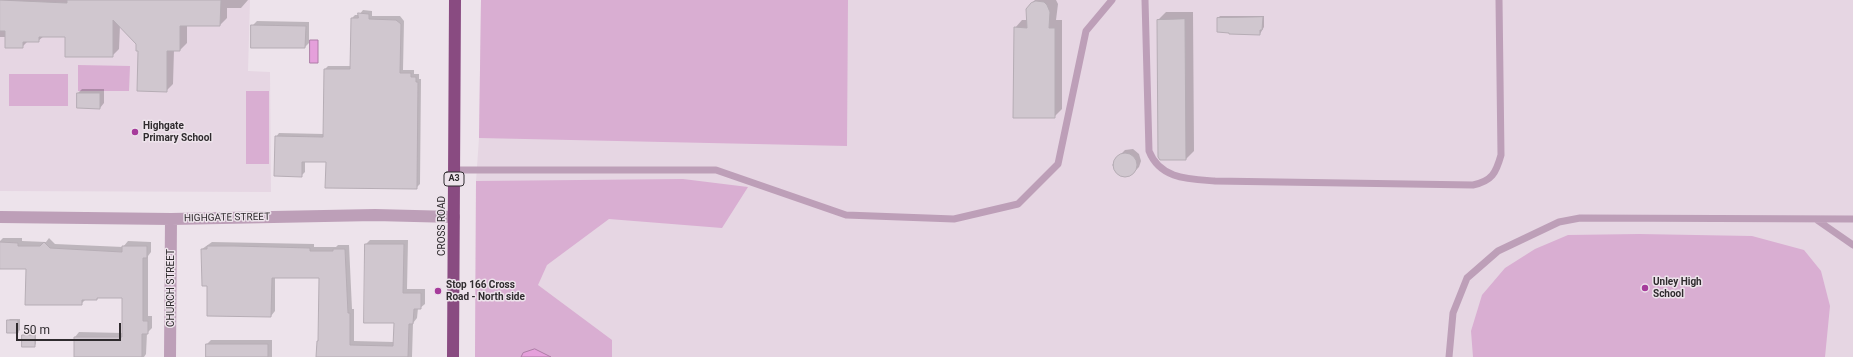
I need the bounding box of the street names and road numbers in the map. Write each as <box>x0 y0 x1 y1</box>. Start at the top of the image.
road number: A3 <box>444 172 464 186</box>
street label: CROSS ROAD <box>436 196 448 256</box>
street label: HIGHGATE STREET <box>184 211 270 225</box>
street label: CHURCH STREET <box>165 249 177 327</box>

